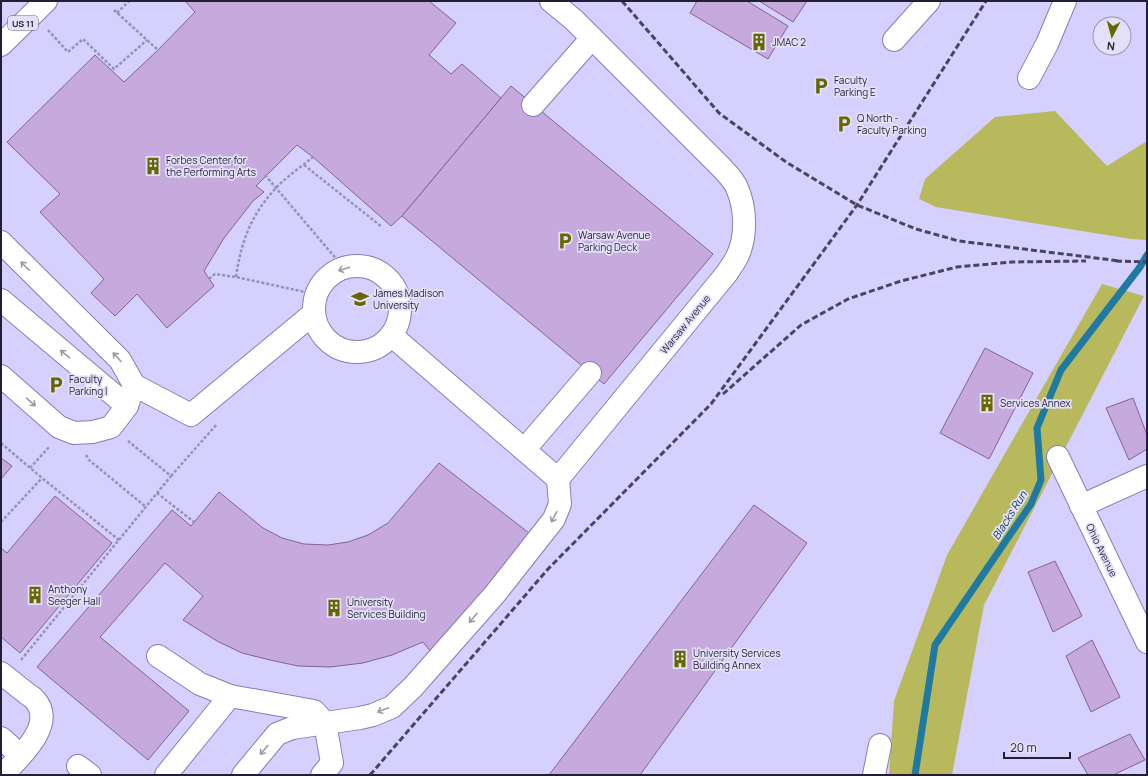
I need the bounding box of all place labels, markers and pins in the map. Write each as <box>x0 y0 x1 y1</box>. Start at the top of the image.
building icon: JMAC 2 <box>749 32 769 52</box>
place label: JMAC 2 <box>772 35 806 49</box>
place label: Faculty Parking E <box>834 73 876 99</box>
parking icon: Faculty Parking E <box>811 76 831 96</box>
place label: Q North - Faculty Parking <box>857 111 927 137</box>
parking icon: Q North - Faculty Parking <box>834 114 854 134</box>
place label: Forbes Center for the Performing Arts <box>166 153 256 179</box>
building icon: Forbes Center for the Performing Arts <box>143 156 163 176</box>
place label: Warsaw Avenue Parking Deck <box>578 228 651 254</box>
parking icon: Warsaw Avenue Parking Deck <box>555 231 575 251</box>
place label: James Madison University <box>373 286 444 312</box>
school or university icon: James Madison University <box>350 289 370 309</box>
place label: Faculty Parking I <box>69 372 107 398</box>
parking icon: Faculty Parking I <box>46 375 66 395</box>
building icon: Services Annex <box>977 393 997 413</box>
place label: Services Annex <box>1000 396 1071 410</box>
place label: Anthony Seeger Hall <box>48 582 100 608</box>
building icon: Anthony Seeger Hall <box>25 585 45 605</box>
place label: University Services Building <box>347 595 425 621</box>
building icon: University Services Building <box>324 598 344 618</box>
place label: University Services Building Annex <box>693 646 781 672</box>
building icon: University Services Building Annex <box>670 649 690 669</box>

